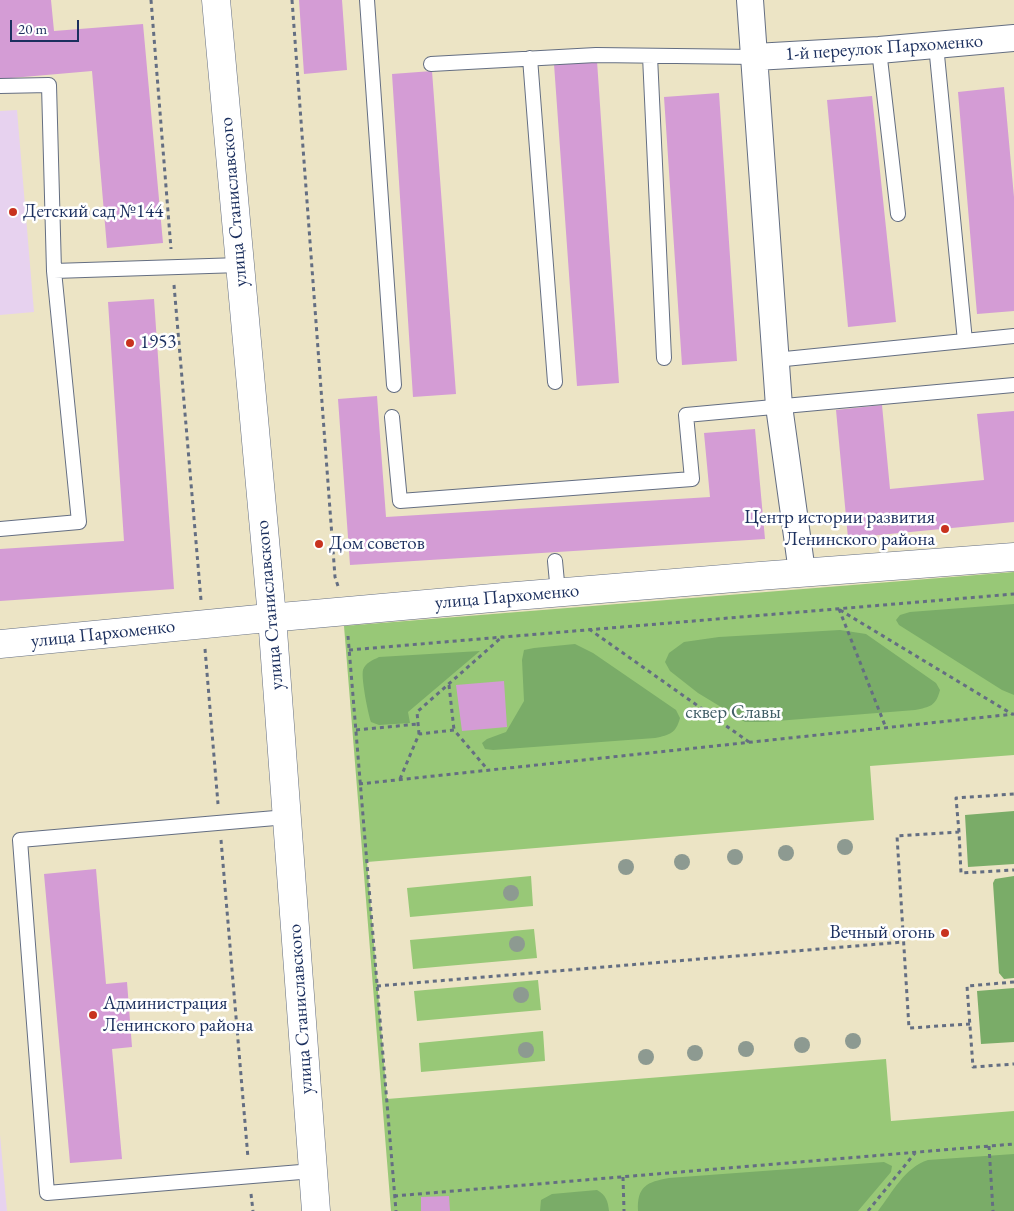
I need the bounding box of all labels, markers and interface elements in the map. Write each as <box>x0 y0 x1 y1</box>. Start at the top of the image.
scale bar <box>12 10 81 42</box>
text: 20 m <box>18 19 47 38</box>
street label: 1-й переулок Пархоменко <box>784 30 984 66</box>
street label: улица Станиславского <box>215 116 253 288</box>
place label: Детский сад №144 <box>23 201 163 223</box>
marker: Детский сад №144 <box>7 206 19 218</box>
place label: 1953 <box>140 332 176 354</box>
marker: 1953 <box>124 337 136 349</box>
place label: Центр истории развития Ленинского района <box>744 507 935 551</box>
street label: улица Станиславского <box>251 519 289 691</box>
marker: Центр истории развития Ленинского района <box>939 523 951 535</box>
place label: Дом советов <box>329 533 425 555</box>
marker: Дом советов <box>313 538 325 550</box>
street label: улица Пархоменко <box>434 579 580 615</box>
street label: улица Пархоменко <box>30 615 176 653</box>
park label: сквер Славы <box>685 702 781 724</box>
place label: Вечный огонь <box>829 922 935 944</box>
street label: улица Станиславского <box>284 923 318 1095</box>
marker: Вечный огонь <box>939 927 951 939</box>
place label: Администрация Ленинского района <box>103 993 253 1037</box>
marker: Администрация Ленинского района <box>87 1009 99 1021</box>

